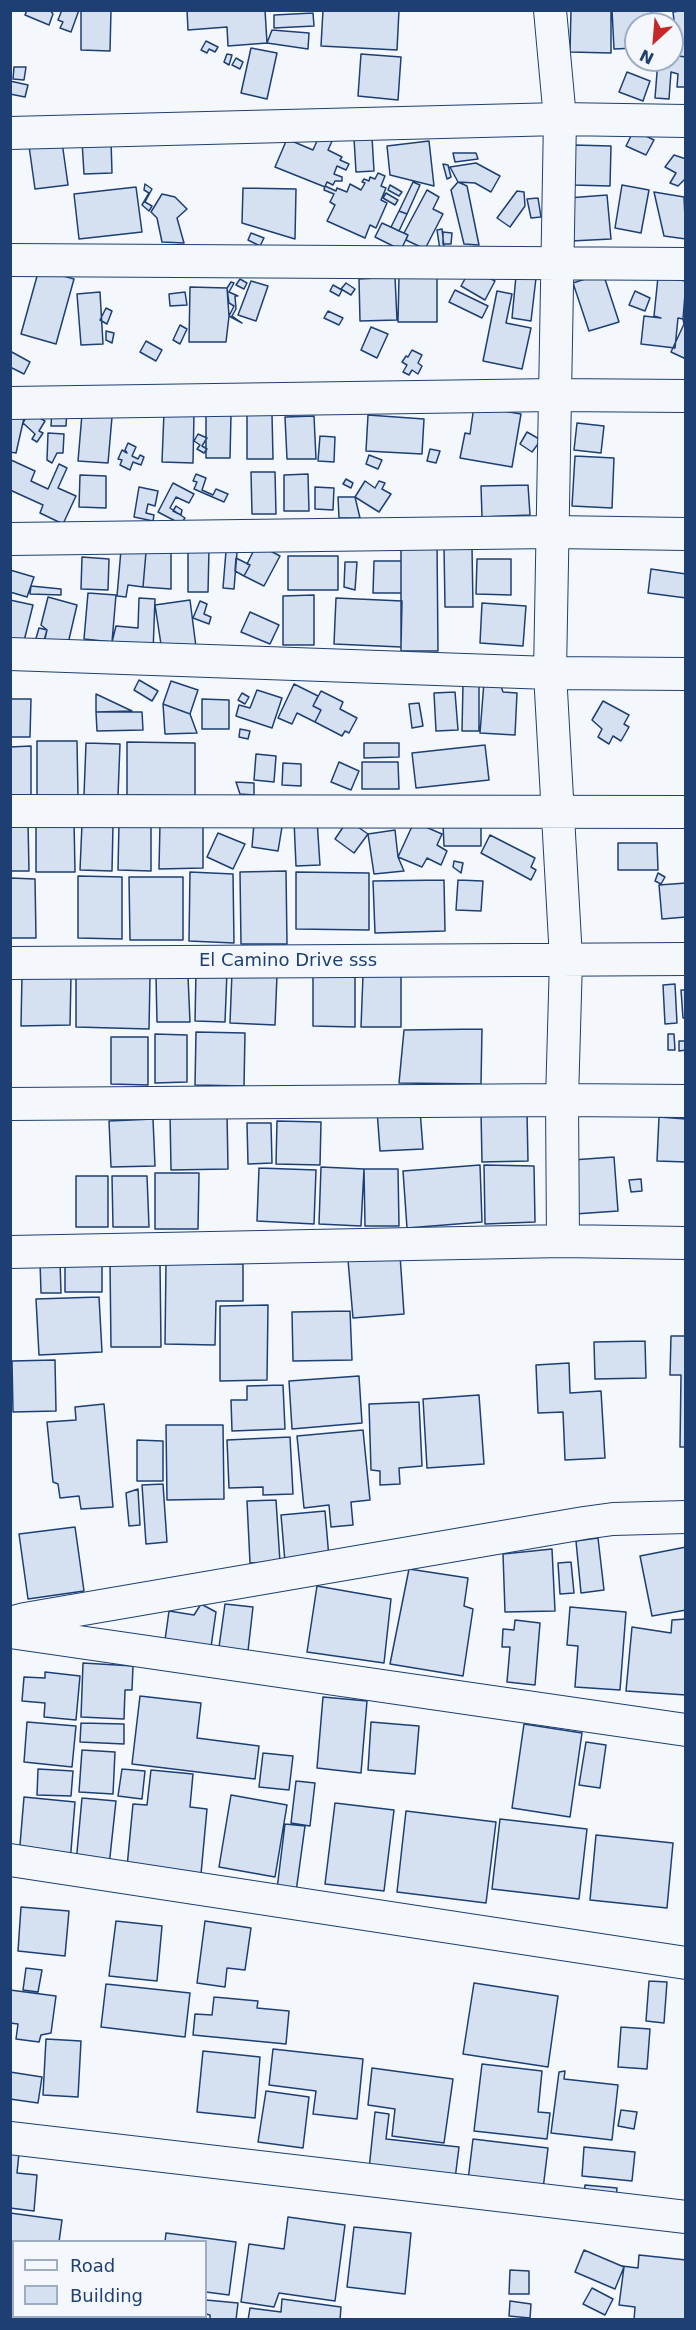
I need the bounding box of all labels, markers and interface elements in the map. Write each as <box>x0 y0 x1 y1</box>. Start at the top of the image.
north arrow <box>624 12 684 72</box>
text: N <box>637 45 657 68</box>
street label: El Camino Drive sss <box>199 950 377 972</box>
legend <box>12 2240 207 2318</box>
text: Road <box>70 2255 115 2276</box>
text: Building <box>70 2285 143 2306</box>

